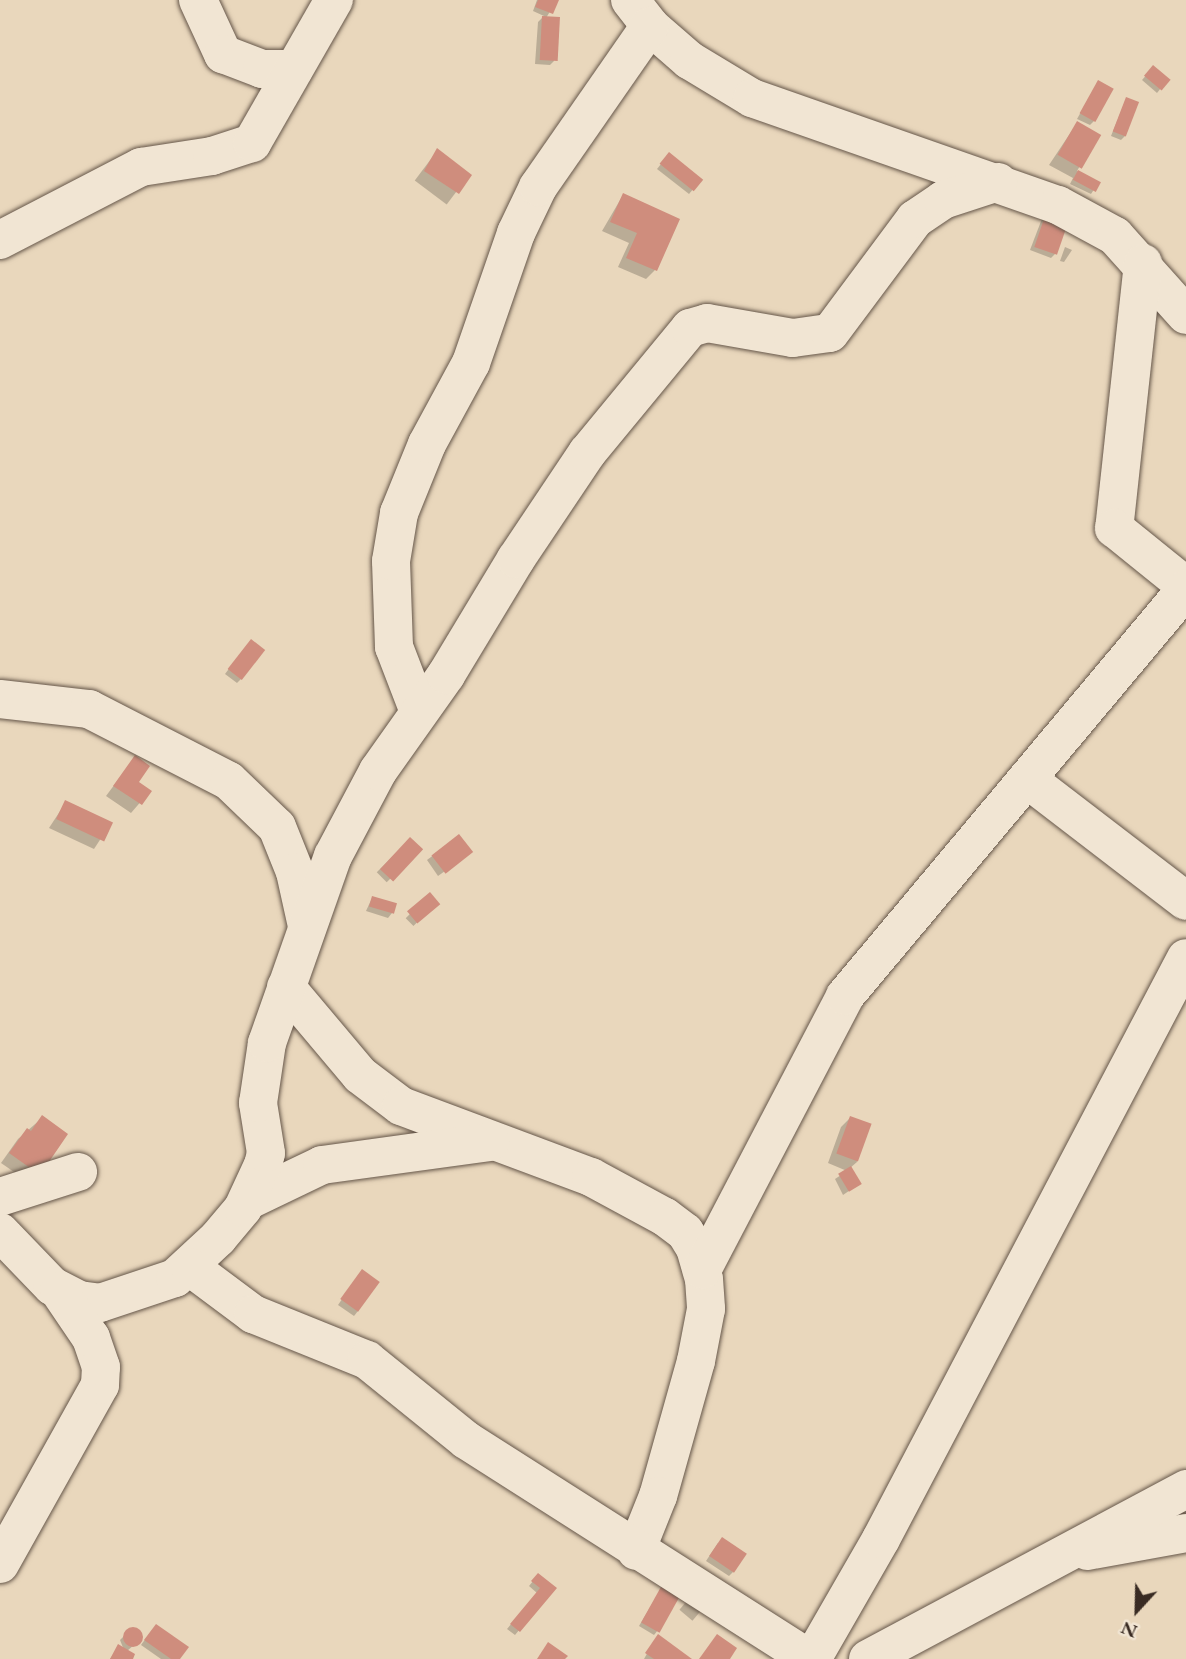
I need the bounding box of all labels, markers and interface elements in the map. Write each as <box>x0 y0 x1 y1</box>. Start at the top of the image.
north arrow <box>1102 1575 1172 1645</box>
text: N <box>1117 1615 1141 1644</box>

